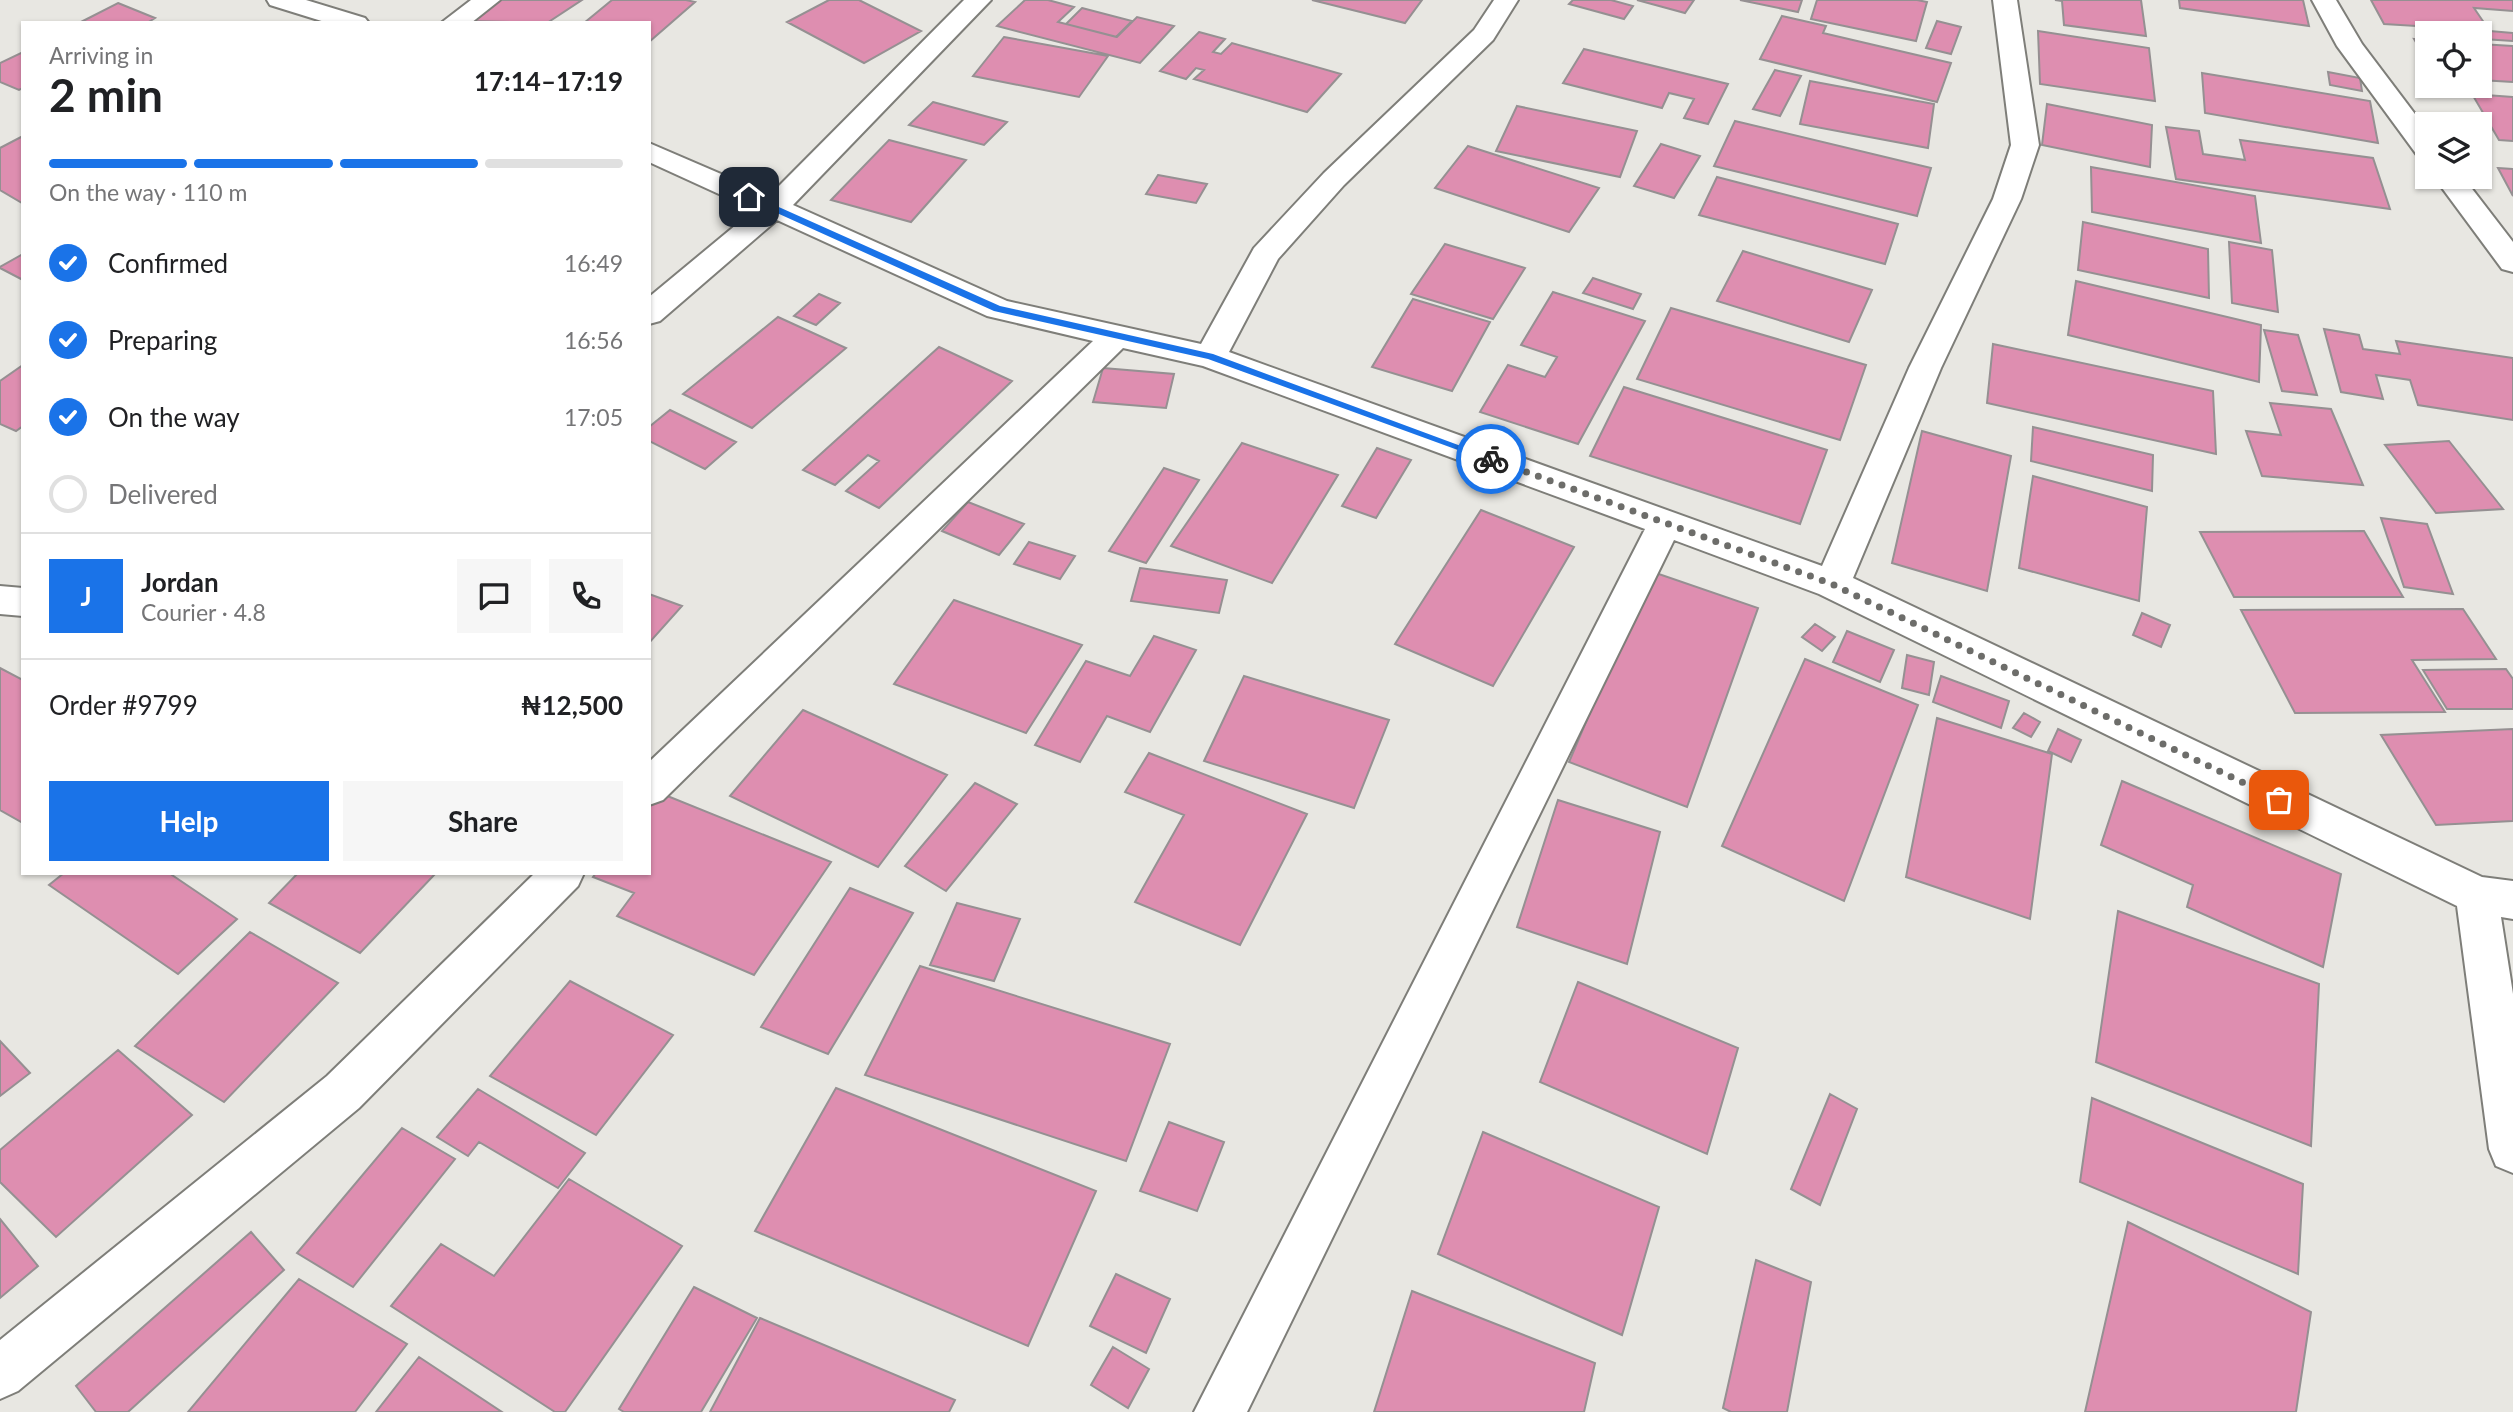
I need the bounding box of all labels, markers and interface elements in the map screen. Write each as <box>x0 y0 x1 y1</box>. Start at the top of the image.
map controls <box>2415 21 2492 189</box>
button: locate <box>2415 21 2492 98</box>
text: Arriving in <box>49 41 153 69</box>
text: 17:14–17:19 <box>474 65 623 97</box>
text: 2 min <box>49 67 163 122</box>
button: layers <box>2415 112 2492 189</box>
pin <box>719 167 779 227</box>
text: On the way · 110 m <box>49 178 248 206</box>
icon: home <box>730 178 768 216</box>
icon: check <box>49 244 87 282</box>
text: Confirmed <box>108 247 228 279</box>
text: 16:49 <box>564 249 623 277</box>
icon: check <box>49 321 87 359</box>
text: Preparing <box>108 324 217 356</box>
text: 16:56 <box>564 326 623 354</box>
icon: check <box>49 398 87 436</box>
text: On the way <box>108 401 240 433</box>
text: 17:05 <box>564 403 623 431</box>
courier <box>1456 424 1526 494</box>
icon: bike <box>1472 440 1510 478</box>
text: Delivered <box>108 478 218 510</box>
button: chat <box>457 559 531 633</box>
button: phone <box>549 559 623 633</box>
text: Jordan <box>141 566 219 598</box>
text: J <box>80 580 92 612</box>
text: Courier · 4.8 <box>141 598 266 626</box>
text: Order #9799 <box>49 689 198 721</box>
text: ₦12,500 <box>521 689 623 721</box>
pin <box>2249 770 2309 830</box>
button: Help <box>49 781 329 861</box>
button: Share <box>343 781 623 861</box>
icon: bag <box>2260 781 2298 819</box>

